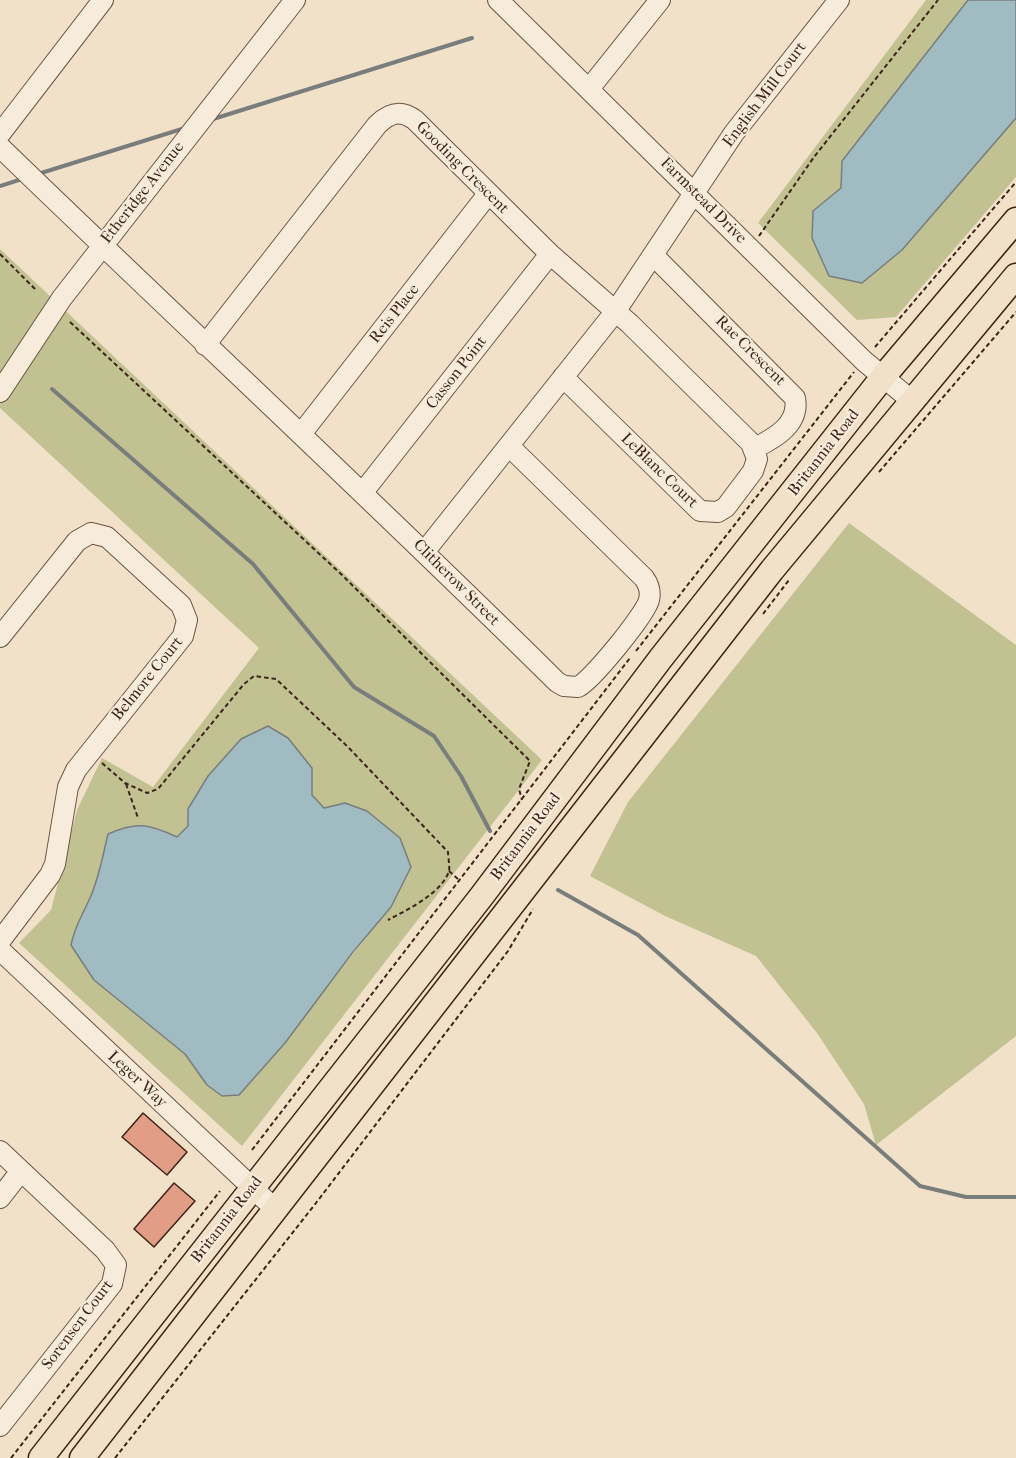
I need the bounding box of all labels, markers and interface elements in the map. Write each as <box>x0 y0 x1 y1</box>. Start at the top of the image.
street label: English Mill Court <box>719 38 811 152</box>
street label: Gooding Crescent <box>412 118 512 218</box>
street label: Etheridge Avenue <box>97 138 189 248</box>
street label: Farmstead Drive <box>656 154 750 248</box>
street label: Reis Place <box>366 281 424 347</box>
street label: Rae Crescent <box>711 312 789 390</box>
street label: Casson Point <box>422 333 492 413</box>
street label: Britannia Road <box>784 406 864 500</box>
street label: LeBlanc Court <box>616 429 702 513</box>
street label: Clitherow Street <box>409 536 503 630</box>
street label: Belmore Court <box>108 633 188 725</box>
street label: Britannia Road <box>487 789 565 885</box>
street label: Leger Way <box>103 1048 171 1112</box>
street label: Britannia Road <box>187 1173 267 1267</box>
street label: Sorensen Court <box>38 1276 118 1374</box>

